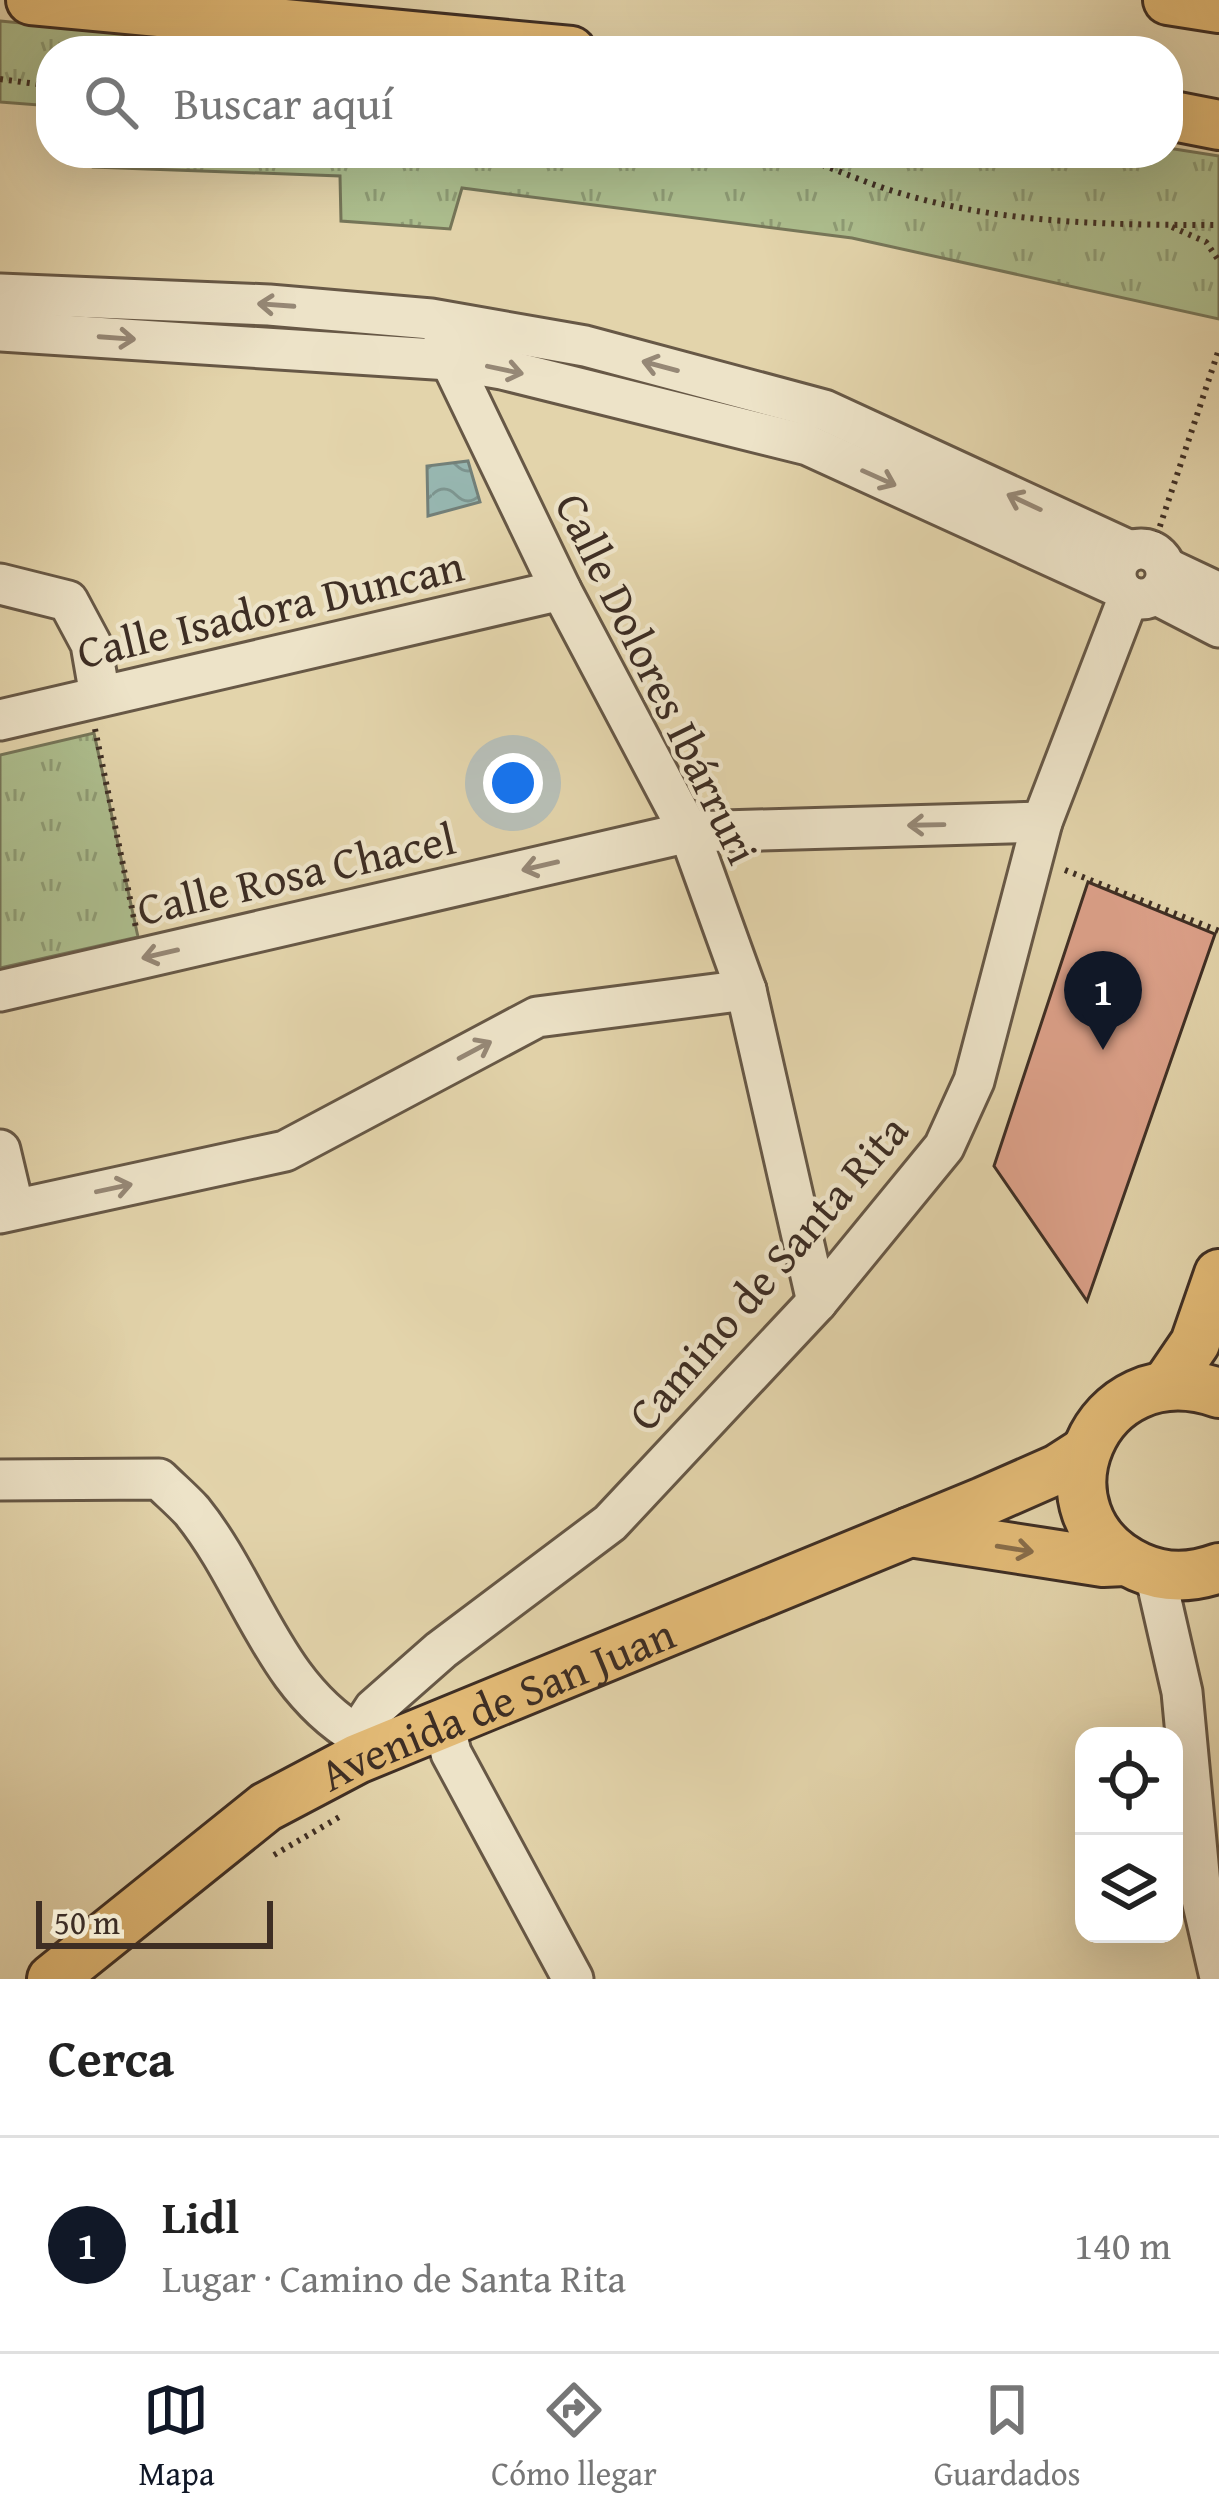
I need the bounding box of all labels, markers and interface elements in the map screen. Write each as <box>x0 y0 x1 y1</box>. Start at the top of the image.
search box <box>36 36 1183 168</box>
icon: search <box>78 69 144 135</box>
text: Buscar aquí <box>174 70 393 135</box>
one-way arrow <box>257 294 296 317</box>
one-way arrow <box>97 327 136 350</box>
one-way arrow <box>642 354 680 376</box>
one-way arrow <box>486 360 524 383</box>
one-way arrow <box>860 468 896 490</box>
street label: Calle Dolores Ibárruri <box>540 481 776 875</box>
one-way arrow <box>1007 489 1043 511</box>
street label: Calle Isadora Duncan <box>70 532 470 684</box>
your location <box>483 753 543 813</box>
street label: Calle Rosa Chacel <box>131 805 461 941</box>
one-way arrow <box>907 813 946 836</box>
one-way arrow <box>521 856 559 878</box>
one-way arrow <box>141 944 179 966</box>
pin: 1 <box>1064 951 1142 1050</box>
one-way arrow <box>457 1038 492 1061</box>
street label: Camino de Santa Rita <box>611 1100 923 1444</box>
one-way arrow <box>95 1175 133 1198</box>
one-way arrow <box>995 1538 1034 1561</box>
street label: Avenida de San Juan <box>307 1600 684 1806</box>
map controls <box>1075 1727 1183 1943</box>
button: locate <box>1075 1727 1183 1835</box>
button: layers <box>1075 1835 1183 1943</box>
scale bar <box>36 1895 273 1948</box>
text: 50 m <box>54 1898 120 1946</box>
text: Cerca <box>48 2020 174 2095</box>
text: Lidl <box>162 2184 239 2249</box>
text: 1 <box>77 2216 97 2273</box>
text: 140 m <box>1074 2216 1171 2273</box>
text: Lugar · Camino de Santa Rita <box>162 2249 626 2306</box>
tab: Mapa <box>138 2377 214 2497</box>
tab: Cómo llegar <box>491 2377 657 2497</box>
tab: Guardados <box>934 2377 1081 2497</box>

